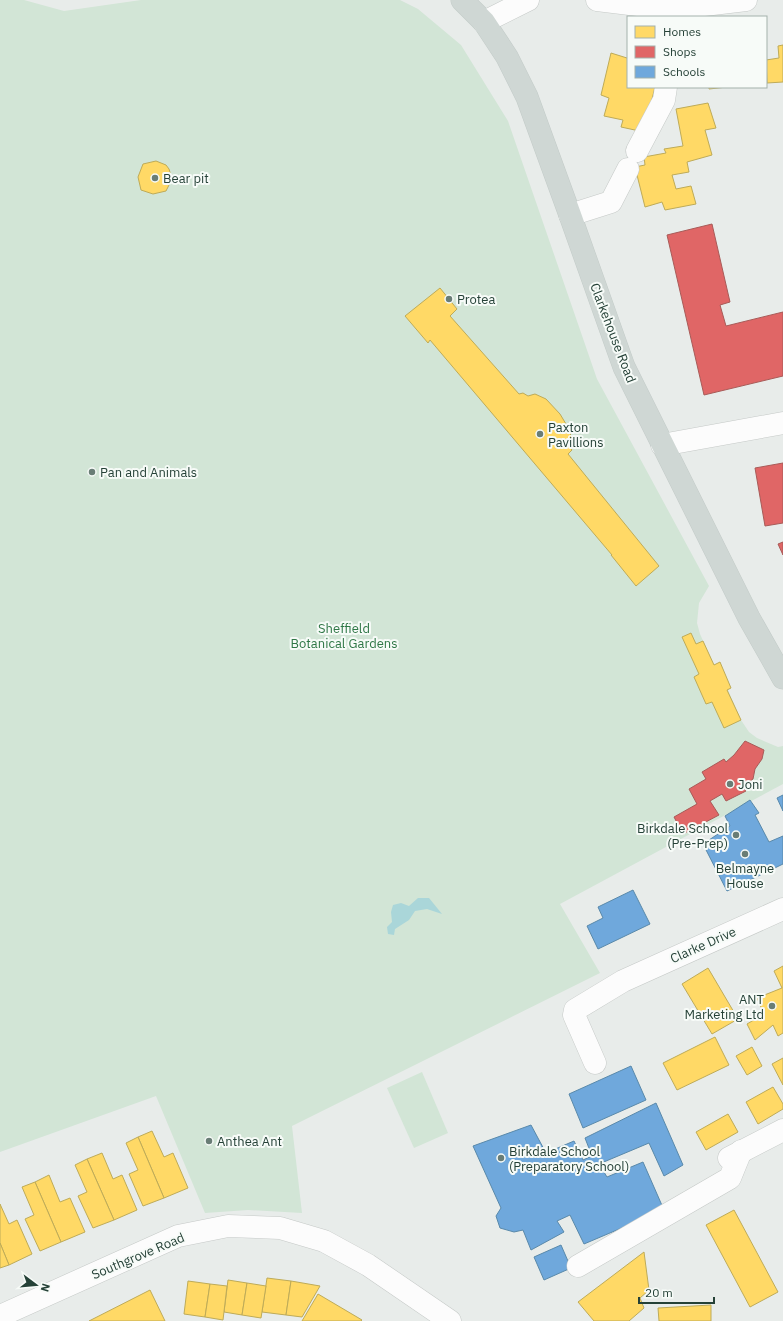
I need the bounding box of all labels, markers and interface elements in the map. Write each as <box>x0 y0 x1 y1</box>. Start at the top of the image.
legend <box>627 16 767 88</box>
text: Homes <box>663 24 701 39</box>
text: Shops <box>663 44 696 59</box>
text: Schools <box>663 64 706 79</box>
place label: Bear pit <box>163 170 209 187</box>
marker: Bear pit <box>150 173 160 183</box>
street label: Clarkehouse Road <box>586 281 640 385</box>
place label: Protea <box>457 291 495 308</box>
marker: Protea <box>444 294 454 304</box>
place label: Paxton Pavillions <box>548 419 603 451</box>
marker: Paxton Pavillions <box>535 429 545 439</box>
place label: Pan and Animals <box>100 464 197 481</box>
marker: Pan and Animals <box>87 467 97 477</box>
park label: Sheffield Botanical Gardens <box>290 620 398 652</box>
place label: Joni <box>738 776 763 793</box>
marker: Joni <box>725 779 735 789</box>
place label: Birkdale School (Pre-Prep) <box>637 820 728 852</box>
marker: Birkdale School (Pre-Prep) <box>731 830 741 840</box>
marker: Belmayne House <box>740 849 750 859</box>
place label: Belmayne House <box>716 860 774 892</box>
street label: Clarke Drive <box>667 923 739 967</box>
place label: ANT Marketing Ltd <box>684 991 765 1023</box>
marker: ANT Marketing Ltd <box>767 1001 777 1011</box>
place label: Anthea Ant <box>217 1133 282 1150</box>
marker: Anthea Ant <box>204 1136 214 1146</box>
place label: Birkdale School (Preparatory School) <box>509 1143 629 1175</box>
marker: Birkdale School (Preparatory School) <box>496 1153 506 1163</box>
street label: Southgrove Road <box>89 1229 187 1283</box>
north arrow <box>16 1265 56 1305</box>
scale bar <box>639 1279 714 1305</box>
text: N <box>38 1282 53 1294</box>
text: 20 m <box>645 1285 673 1300</box>

